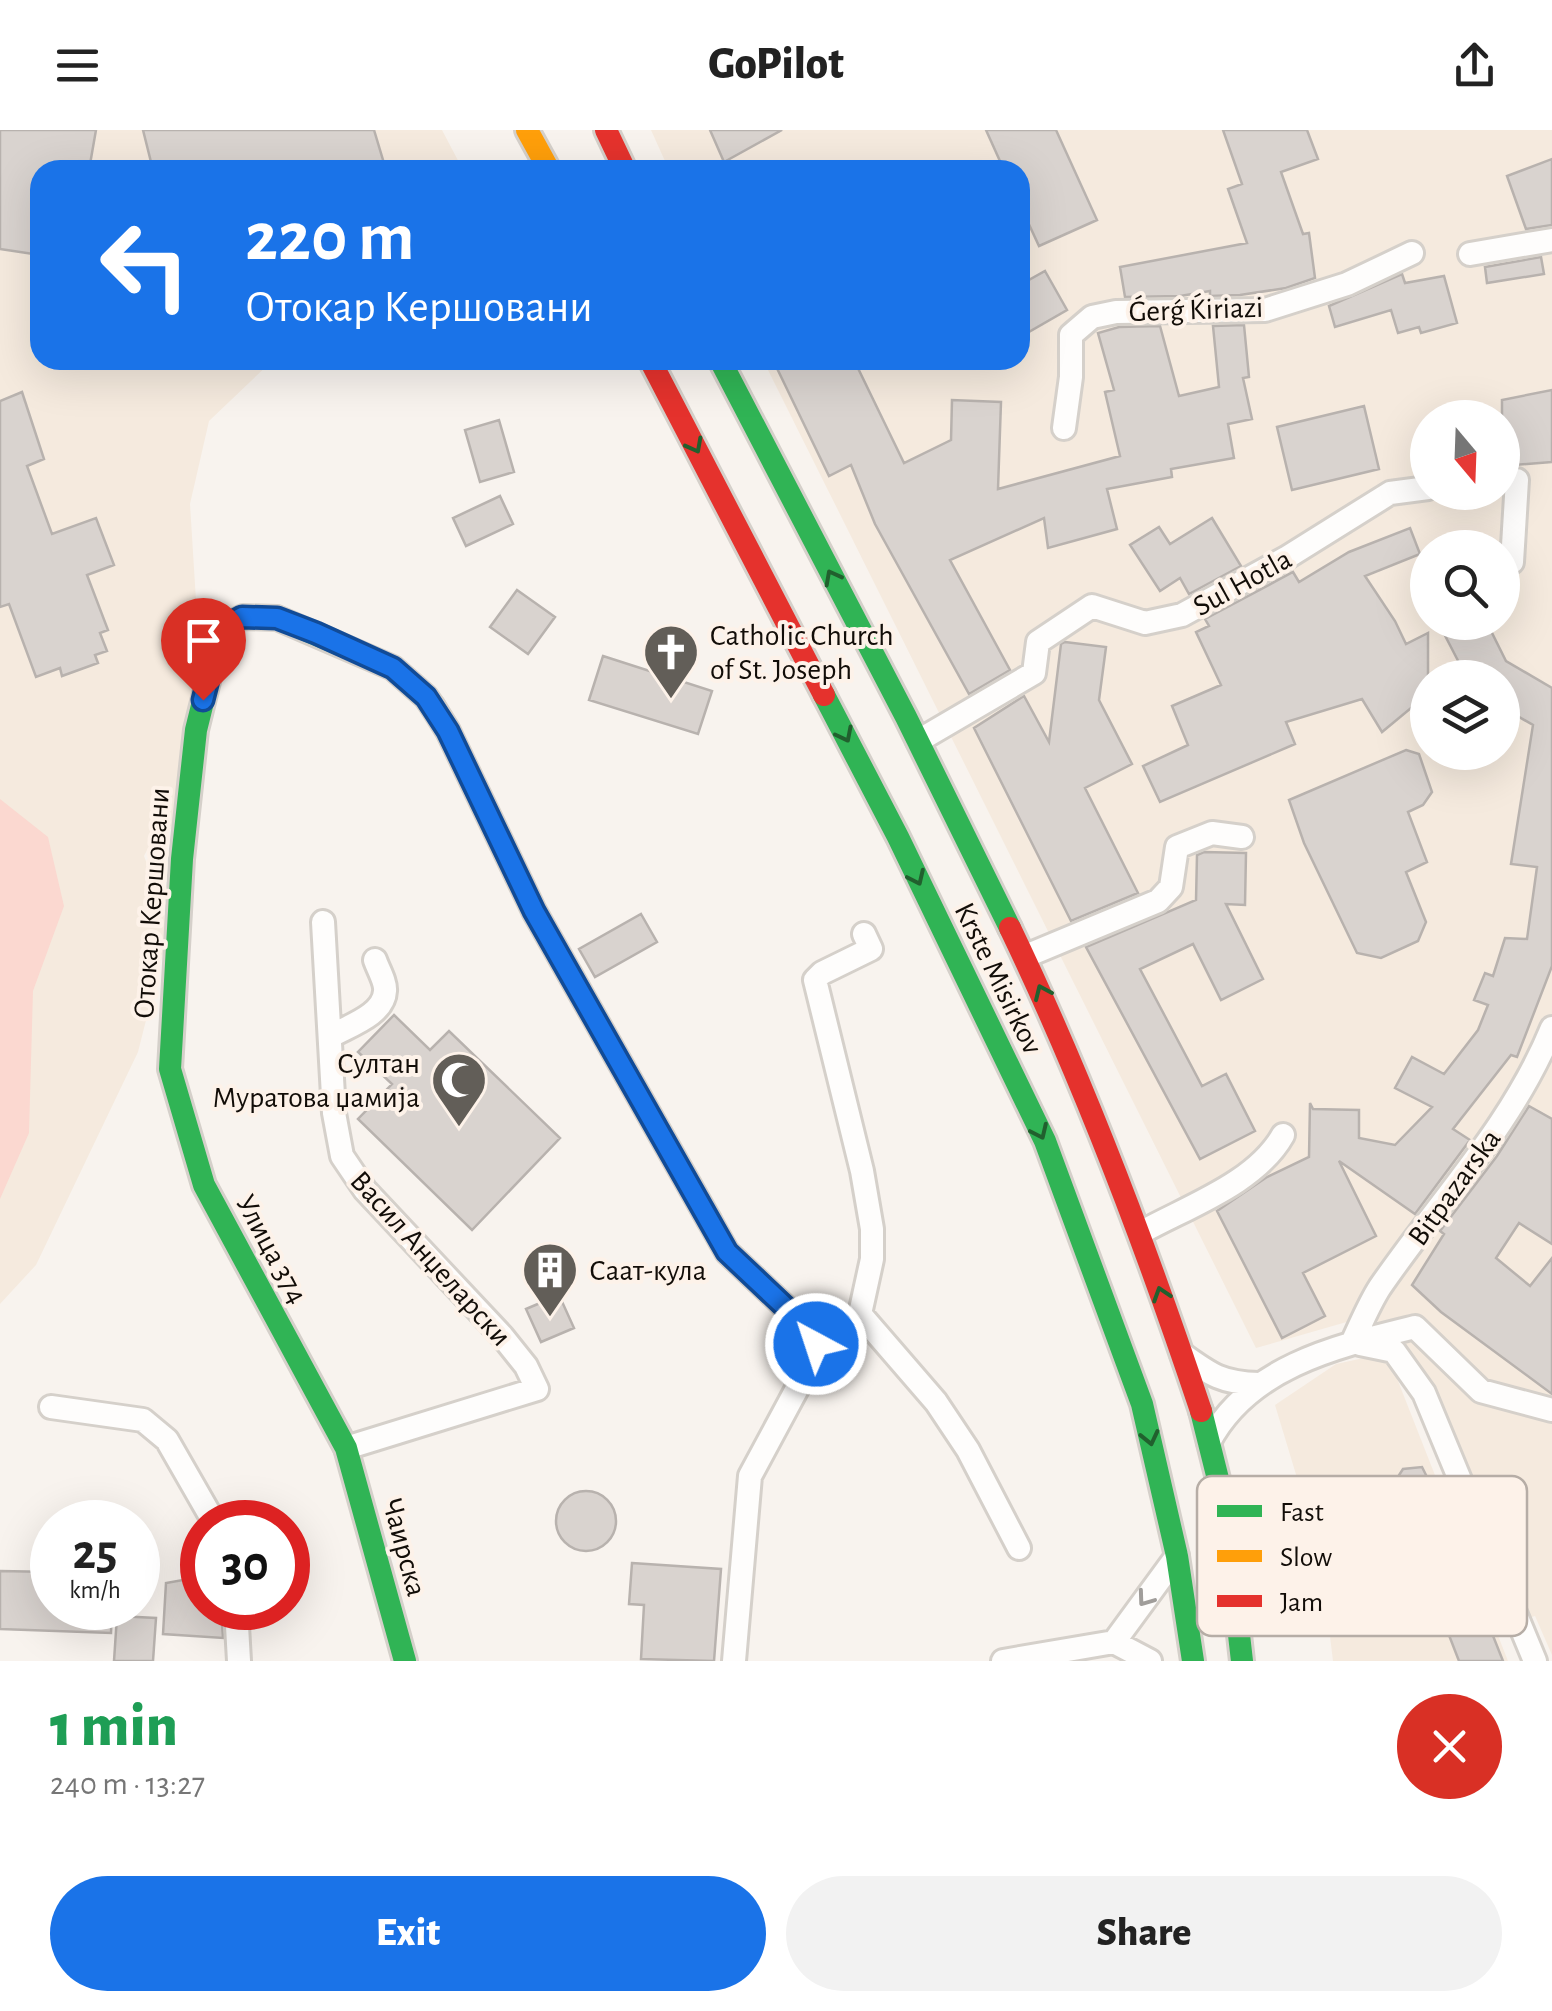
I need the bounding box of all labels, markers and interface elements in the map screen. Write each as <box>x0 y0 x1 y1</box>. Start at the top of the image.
icon: menu <box>50 38 105 93</box>
icon: share <box>1447 38 1502 93</box>
text: GoPilot <box>708 42 844 87</box>
icon: left <box>80 200 210 330</box>
text: 220 m <box>245 203 414 273</box>
text: Отокар Кершовани <box>245 285 593 330</box>
street label: Ǵerǵ Ḱiriazi <box>1128 290 1264 327</box>
north arrow <box>1410 400 1520 510</box>
map controls <box>1410 400 1520 770</box>
one-way arrow <box>683 436 702 454</box>
button: search <box>1410 530 1520 640</box>
street label: Sul Hotla <box>1188 544 1297 622</box>
one-way arrow <box>825 569 844 587</box>
pin <box>161 598 246 701</box>
icon: arrive <box>176 613 231 668</box>
place label: Catholic Church of St. Joseph <box>710 621 894 685</box>
church icon: Catholic Church of St. Joseph <box>641 622 701 701</box>
button: layers <box>1410 660 1520 770</box>
one-way arrow <box>833 724 852 742</box>
street label: Отокар Кершовани <box>129 786 175 1020</box>
one-way arrow <box>905 868 925 886</box>
street label: Krste Misirkov <box>949 898 1048 1059</box>
one-way arrow <box>1034 984 1054 1002</box>
place label: Султан Муратова џамија <box>212 1049 420 1113</box>
mosque icon: Султан Муратова џамија <box>429 1050 489 1129</box>
one-way arrow <box>1028 1122 1048 1140</box>
street label: Bitpazarska <box>1403 1124 1507 1251</box>
street label: Васил Анџеларски <box>344 1165 516 1352</box>
street label: Улица 374 <box>230 1190 312 1309</box>
building icon: Саат-кула <box>520 1240 580 1319</box>
place label: Саат-кула <box>589 1256 707 1286</box>
one-way arrow <box>1153 1286 1173 1303</box>
position arrow <box>764 1292 868 1396</box>
one-way arrow <box>1138 1429 1159 1446</box>
legend <box>1197 1476 1527 1636</box>
street label: Чаирска <box>377 1495 432 1600</box>
text: Fast <box>1280 1499 1324 1527</box>
speed limit sign: 30 <box>180 1500 310 1630</box>
text: 25 <box>72 1528 118 1578</box>
text: Slow <box>1280 1544 1332 1572</box>
text: km/h <box>69 1578 121 1603</box>
one-way arrow <box>1140 1588 1157 1606</box>
text: Jam <box>1280 1589 1323 1617</box>
button: close <box>1397 1694 1502 1799</box>
text: 1 min <box>50 1697 178 1757</box>
text: 240 m · 13:27 <box>50 1768 205 1800</box>
button: Exit <box>50 1876 766 1991</box>
button: Share <box>786 1876 1502 1991</box>

